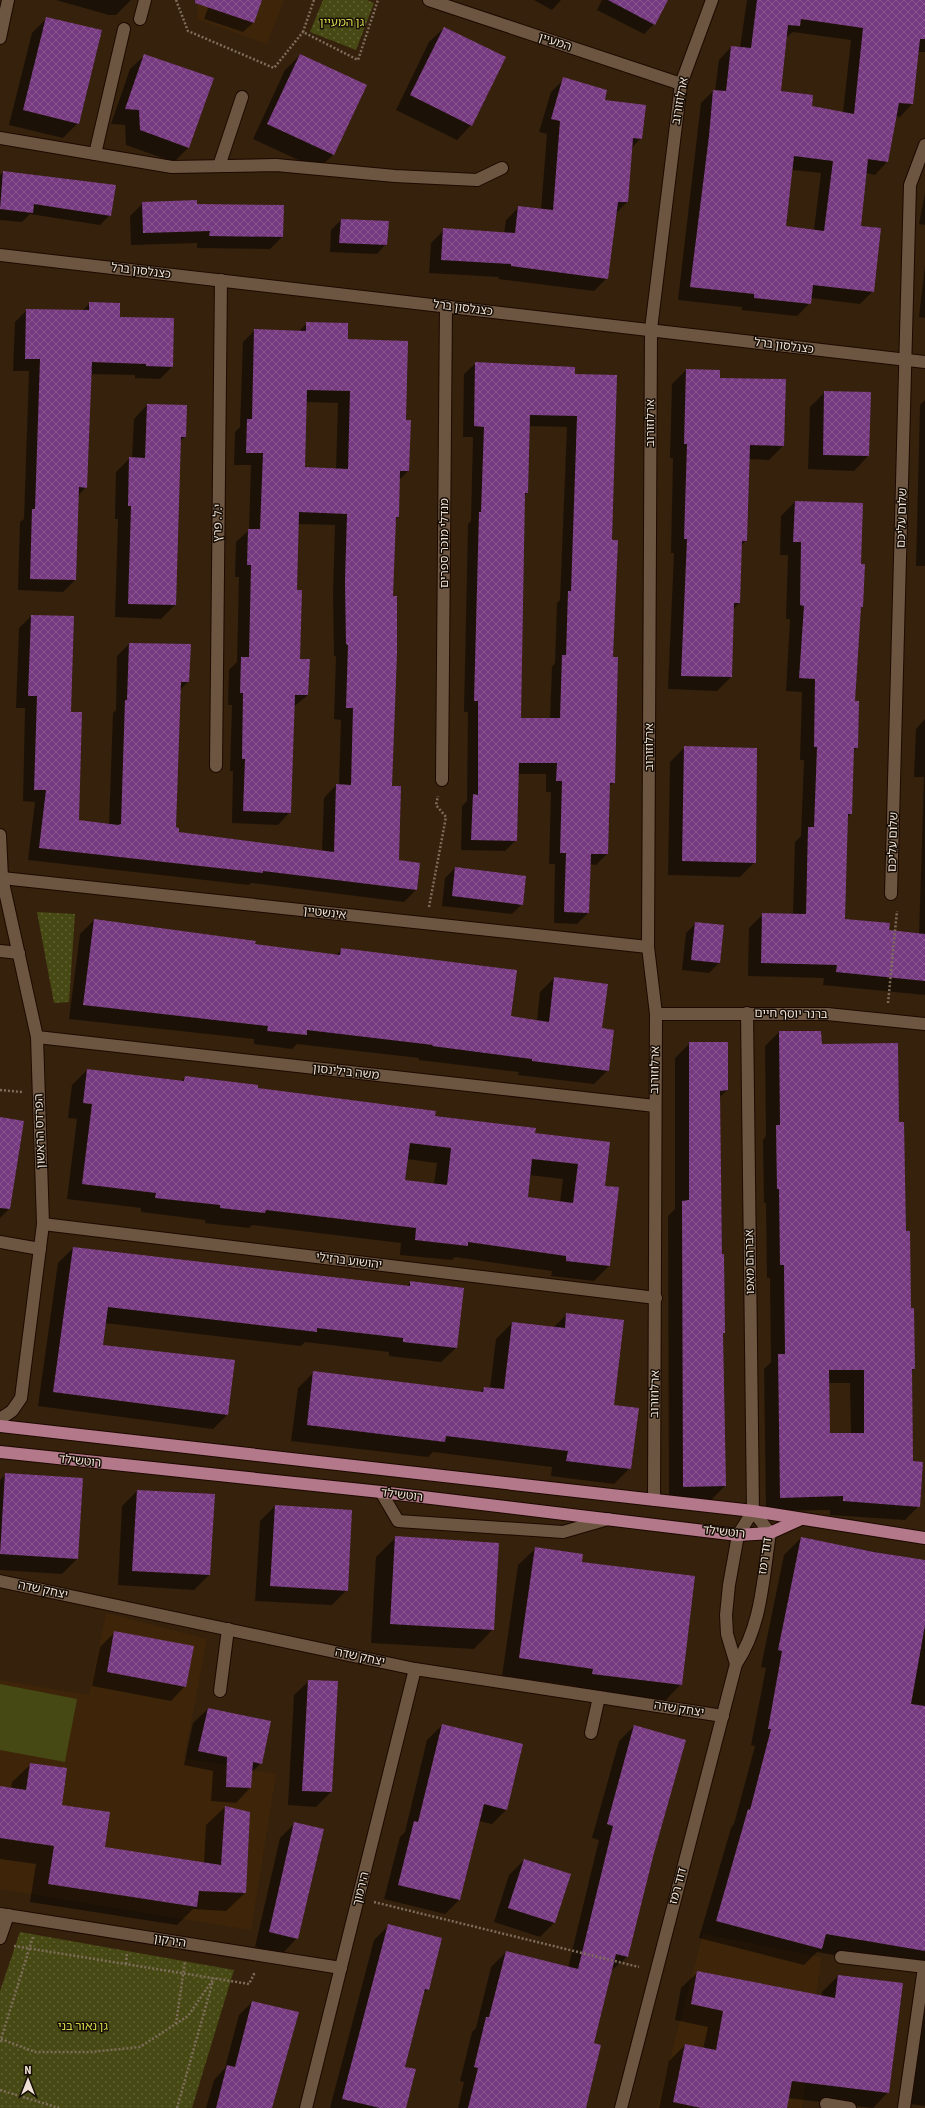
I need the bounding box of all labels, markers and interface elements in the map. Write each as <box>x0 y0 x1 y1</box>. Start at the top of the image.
park label: גן המעיין <box>320 14 365 31</box>
street label: המעיין <box>536 29 574 55</box>
street label: ארלוזורוב <box>667 76 693 126</box>
street label: כצנלסון ברל <box>110 259 172 283</box>
street label: כצנלסון ברל <box>432 296 494 320</box>
street label: כצנלסון ברל <box>753 334 815 358</box>
street label: ארלוזורוב <box>642 399 659 447</box>
street label: שלום עליכם <box>892 488 912 548</box>
street label: מנדלי מוכר ספרים <box>436 498 453 588</box>
street label: י.ל. פרץ <box>209 504 227 542</box>
street label: ארלוזורוב <box>641 723 658 771</box>
street label: שלום עליכם <box>883 812 903 872</box>
street label: אינשטיין <box>303 902 348 924</box>
street label: ברנר יוסף חיים <box>754 1005 828 1023</box>
street label: ארלוזורוב <box>646 1046 664 1094</box>
street label: משה בילינסון <box>312 1060 380 1084</box>
street label: הפרדס הראשון <box>30 1093 50 1169</box>
street label: אברהם מאפו <box>741 1229 759 1294</box>
street label: יהושוע ברזילי <box>315 1249 383 1273</box>
street label: ארלוזורוב <box>646 1370 664 1418</box>
street label: רוטשילד <box>58 1450 102 1472</box>
street label: רוטשילד <box>380 1484 424 1506</box>
street label: רוטשילד <box>702 1521 746 1543</box>
street label: דוד רמז <box>754 1536 776 1576</box>
street label: יצחק שדה <box>16 1576 70 1604</box>
street label: יצחק שדה <box>333 1643 387 1671</box>
street label: יצחק שדה <box>653 1697 705 1721</box>
street label: דוד רמז <box>665 1865 691 1906</box>
street label: הירמוך <box>349 1870 373 1908</box>
street label: הירקון <box>153 1930 187 1952</box>
park label: גן נאור בני <box>58 2018 108 2035</box>
north arrow <box>8 2060 48 2100</box>
text: N <box>24 2063 32 2078</box>

